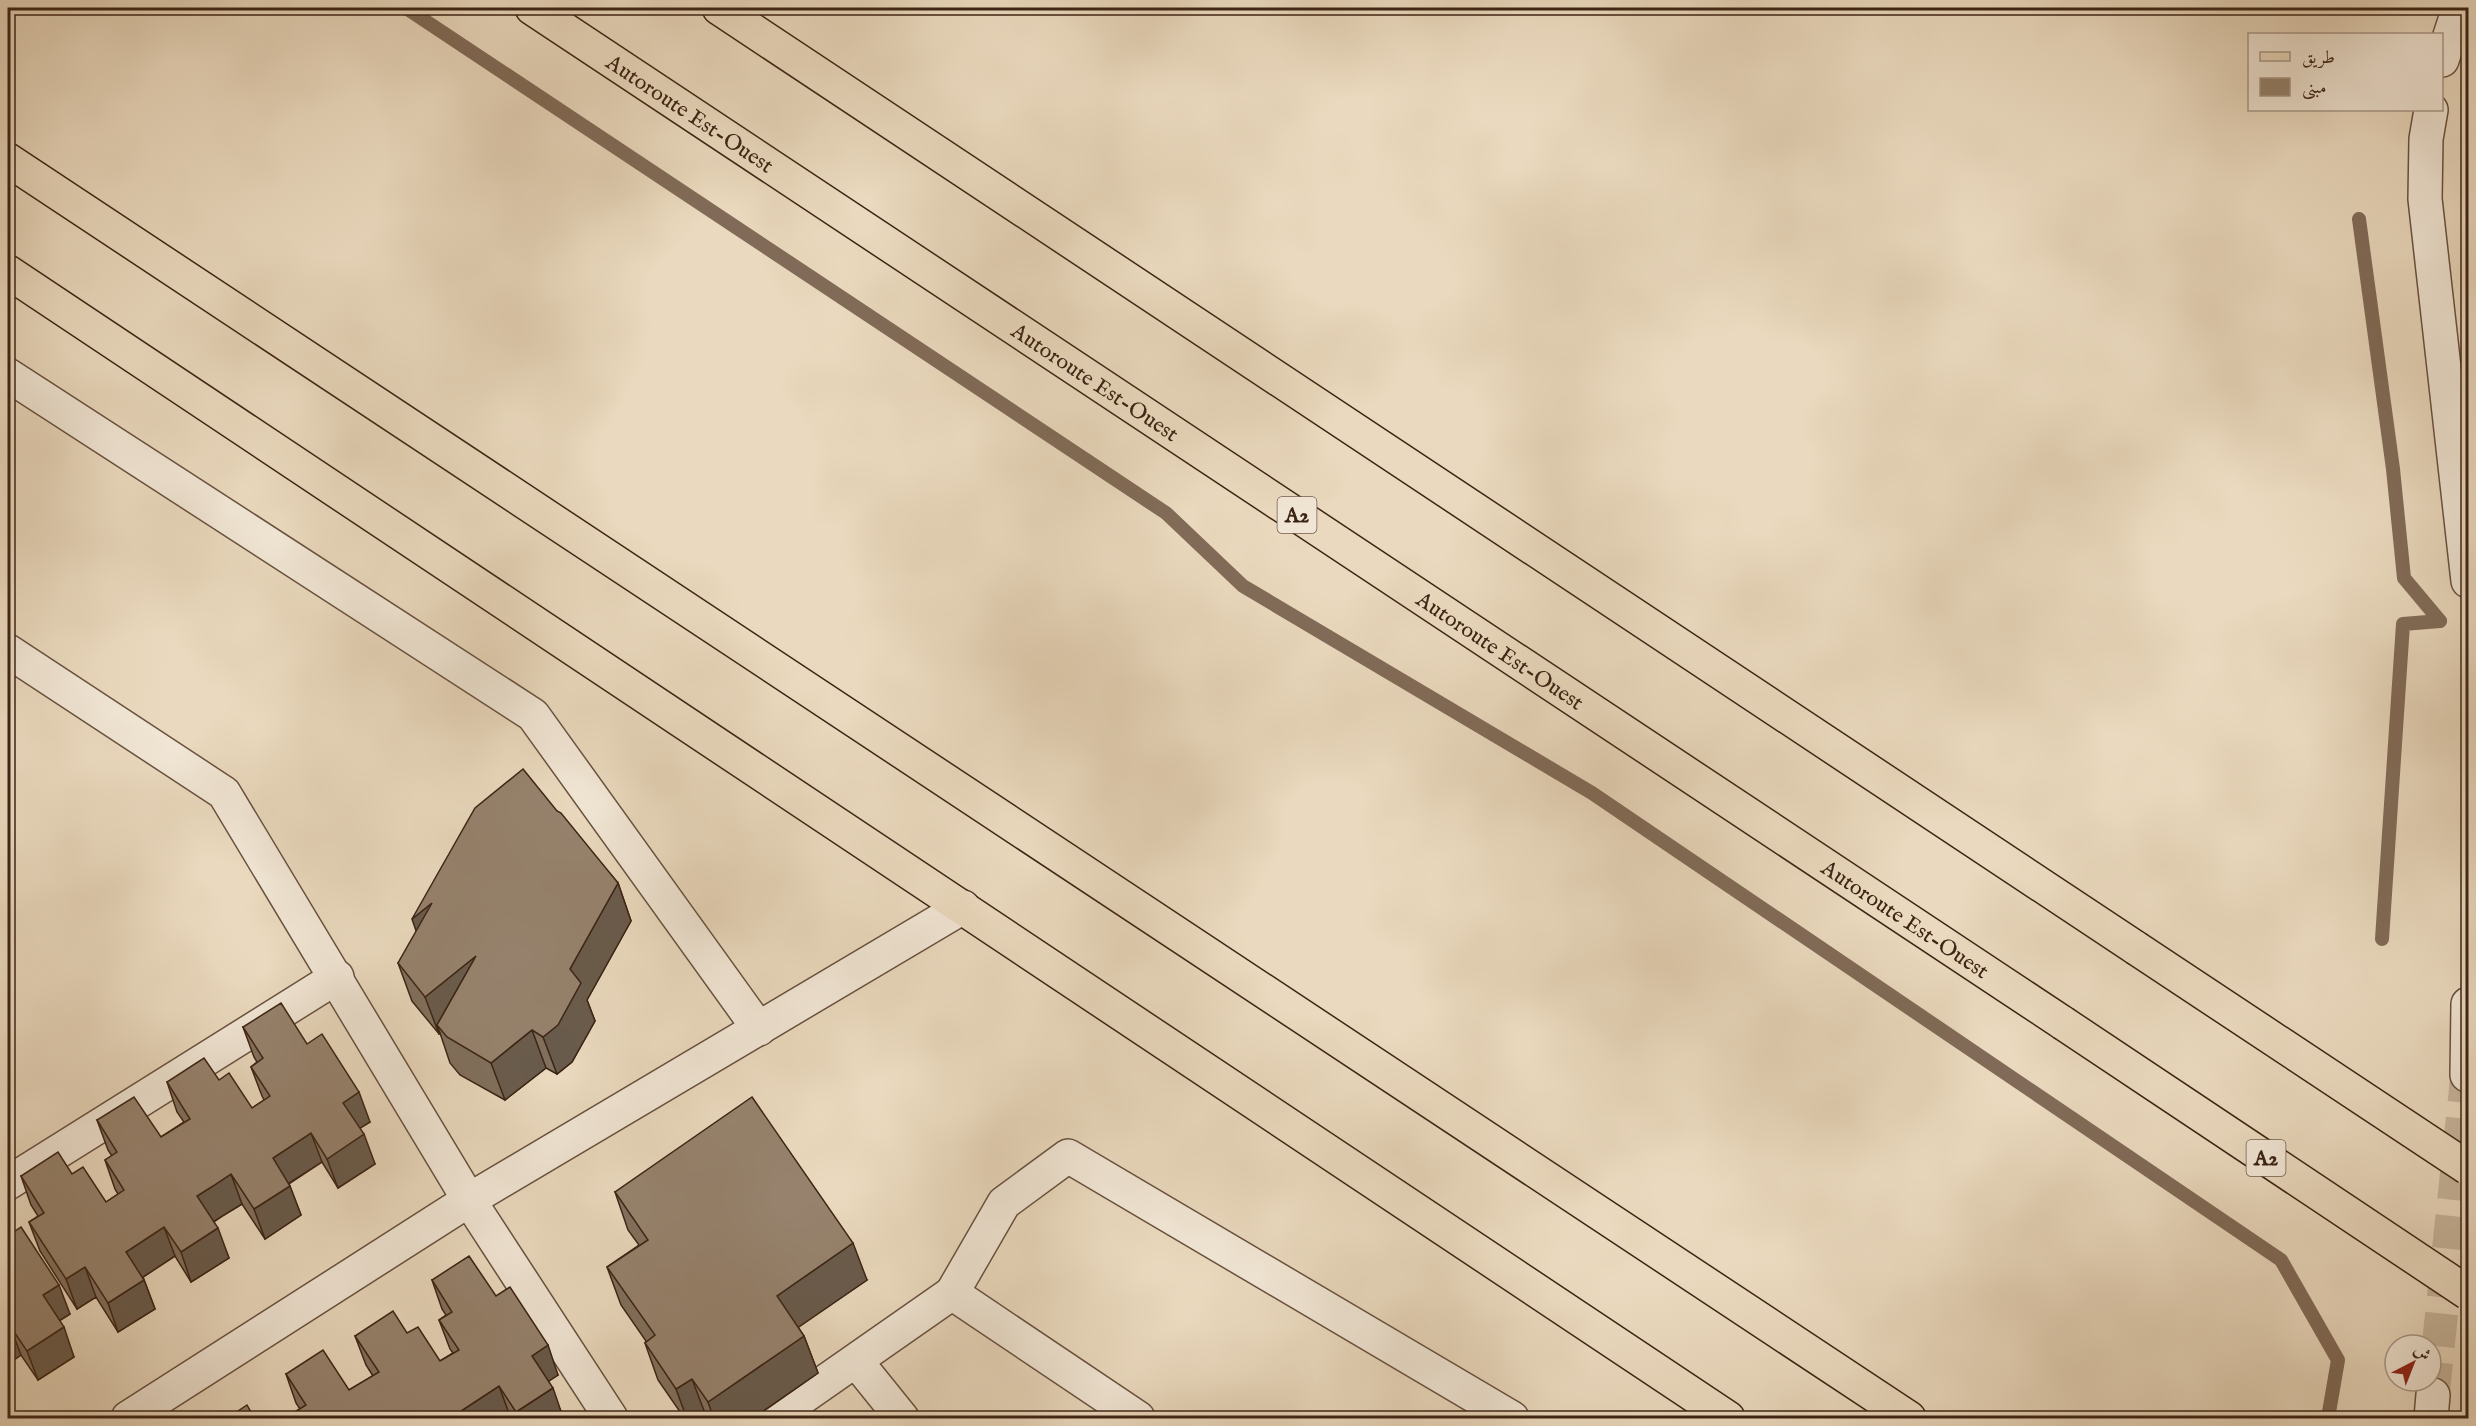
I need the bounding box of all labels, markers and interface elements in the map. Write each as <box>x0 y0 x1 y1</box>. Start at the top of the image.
legend <box>2248 33 2443 111</box>
text: طريق <box>2302 47 2335 70</box>
street label: Autoroute Est-Ouest <box>599 49 779 180</box>
text: مبنى <box>2302 77 2327 100</box>
street label: Autoroute Est-Ouest <box>1004 317 1184 449</box>
road number: A2 <box>1278 497 1316 533</box>
street label: Autoroute Est-Ouest <box>1409 586 1589 718</box>
street label: Autoroute Est-Ouest <box>1815 854 1994 986</box>
road number: A2 <box>2246 1140 2286 1176</box>
north arrow <box>2383 1333 2443 1393</box>
text: ش <box>2409 1341 2434 1366</box>

